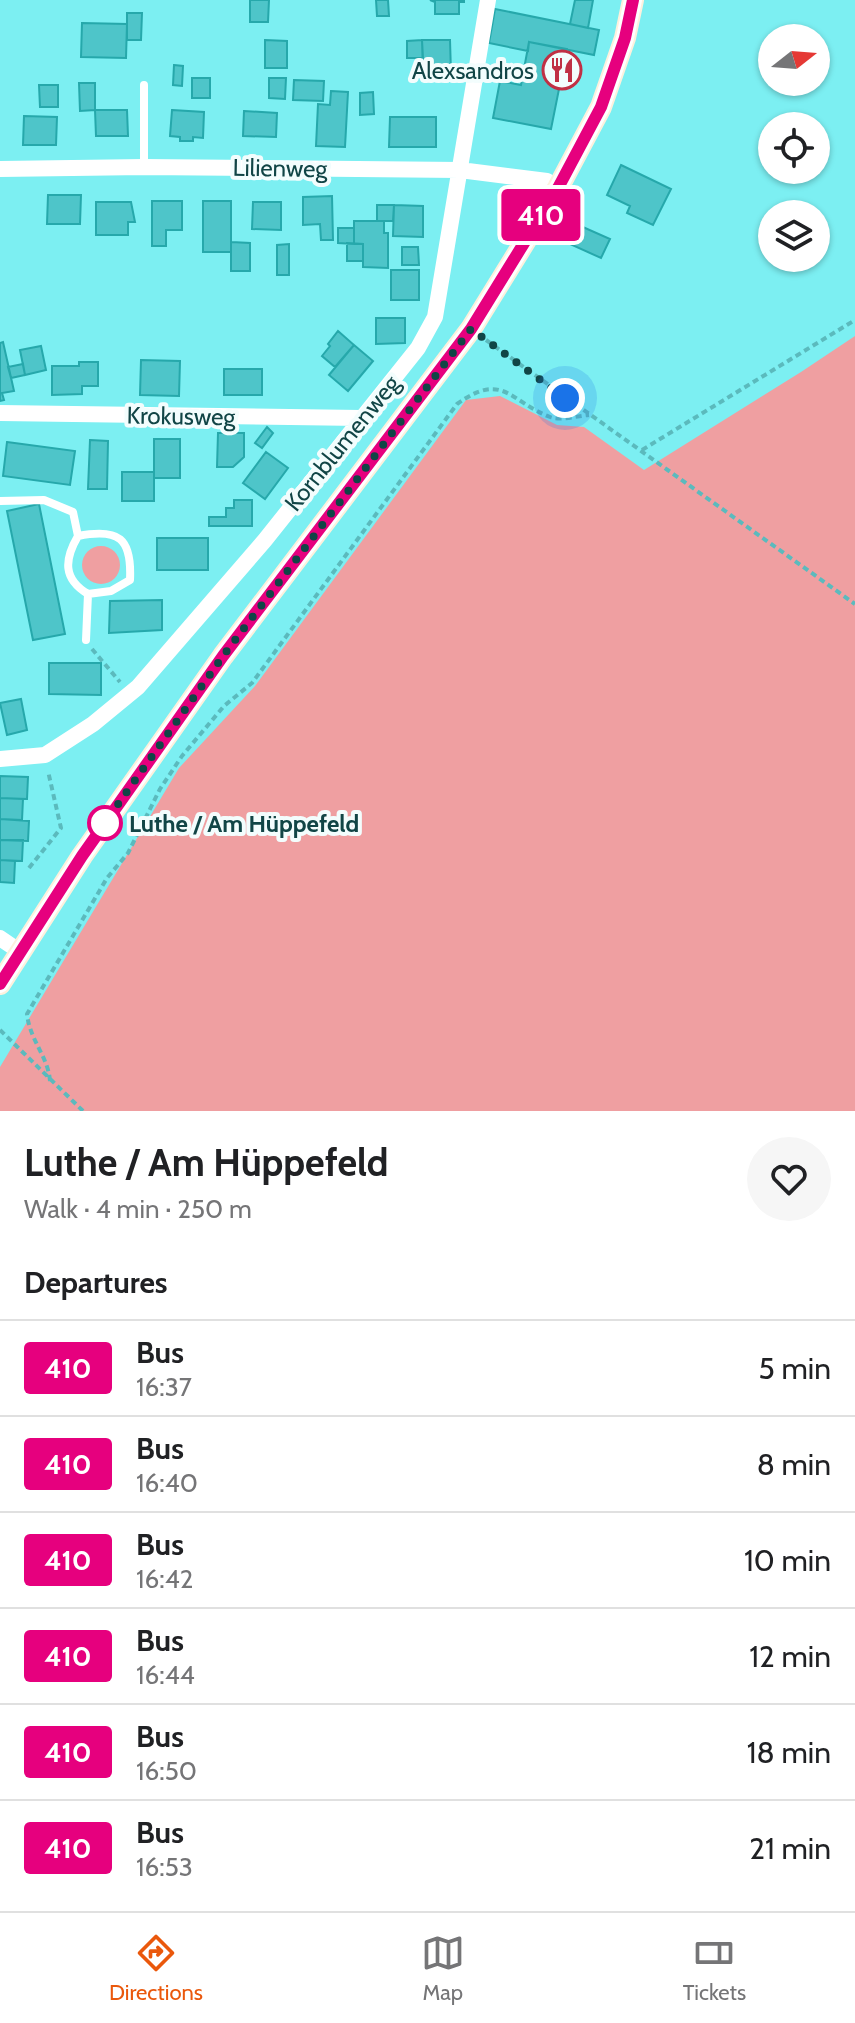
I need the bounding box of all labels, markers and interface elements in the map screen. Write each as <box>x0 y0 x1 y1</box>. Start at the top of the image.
north arrow <box>758 24 830 96</box>
map controls <box>758 24 830 272</box>
restaurant icon: Alexsandros <box>541 49 583 91</box>
place label: Alexsandros <box>412 56 534 85</box>
button: locate <box>758 112 830 184</box>
street label: Lilienweg <box>232 153 329 183</box>
line badge: 410 <box>495 189 587 241</box>
text: 410 <box>517 198 565 232</box>
button: layers <box>758 200 830 272</box>
street label: Kornblumenweg <box>278 368 406 517</box>
your location <box>545 378 585 418</box>
street label: Krokusweg <box>126 401 237 431</box>
marker: Luthe / Am Hüppefeld <box>88 806 122 840</box>
place label: Luthe / Am Hüppefeld <box>129 809 359 838</box>
button: heart <box>747 1137 831 1221</box>
text: Luthe / Am Hüppefeld <box>24 1139 388 1186</box>
text: Walk · 4 min · 250 m <box>24 1193 252 1225</box>
text: Departures <box>24 1264 168 1301</box>
text: Bus <box>136 1334 184 1371</box>
text: 5 min <box>759 1350 831 1387</box>
text: 410 <box>44 1351 92 1385</box>
text: 16:37 <box>136 1371 192 1403</box>
text: Bus <box>136 1430 184 1467</box>
text: 8 min <box>757 1446 831 1483</box>
text: 410 <box>44 1447 92 1481</box>
text: 16:40 <box>136 1467 198 1499</box>
text: Bus <box>136 1526 184 1563</box>
text: 10 min <box>744 1542 831 1579</box>
text: 410 <box>44 1543 92 1577</box>
text: 16:42 <box>136 1563 193 1595</box>
text: Bus <box>136 1622 184 1659</box>
text: 12 min <box>749 1638 831 1675</box>
text: 410 <box>44 1639 92 1673</box>
text: 16:44 <box>136 1659 195 1691</box>
text: Bus <box>136 1718 184 1755</box>
text: 18 min <box>747 1734 831 1771</box>
text: 410 <box>44 1735 92 1769</box>
text: 16:50 <box>136 1755 197 1787</box>
text: Bus <box>136 1814 184 1851</box>
text: 21 min <box>749 1830 831 1867</box>
text: 410 <box>44 1831 92 1865</box>
text: 16:53 <box>136 1851 193 1883</box>
tab: Directions <box>109 1931 203 2006</box>
tab: Map <box>421 1931 465 2006</box>
tab: Tickets <box>683 1931 746 2006</box>

